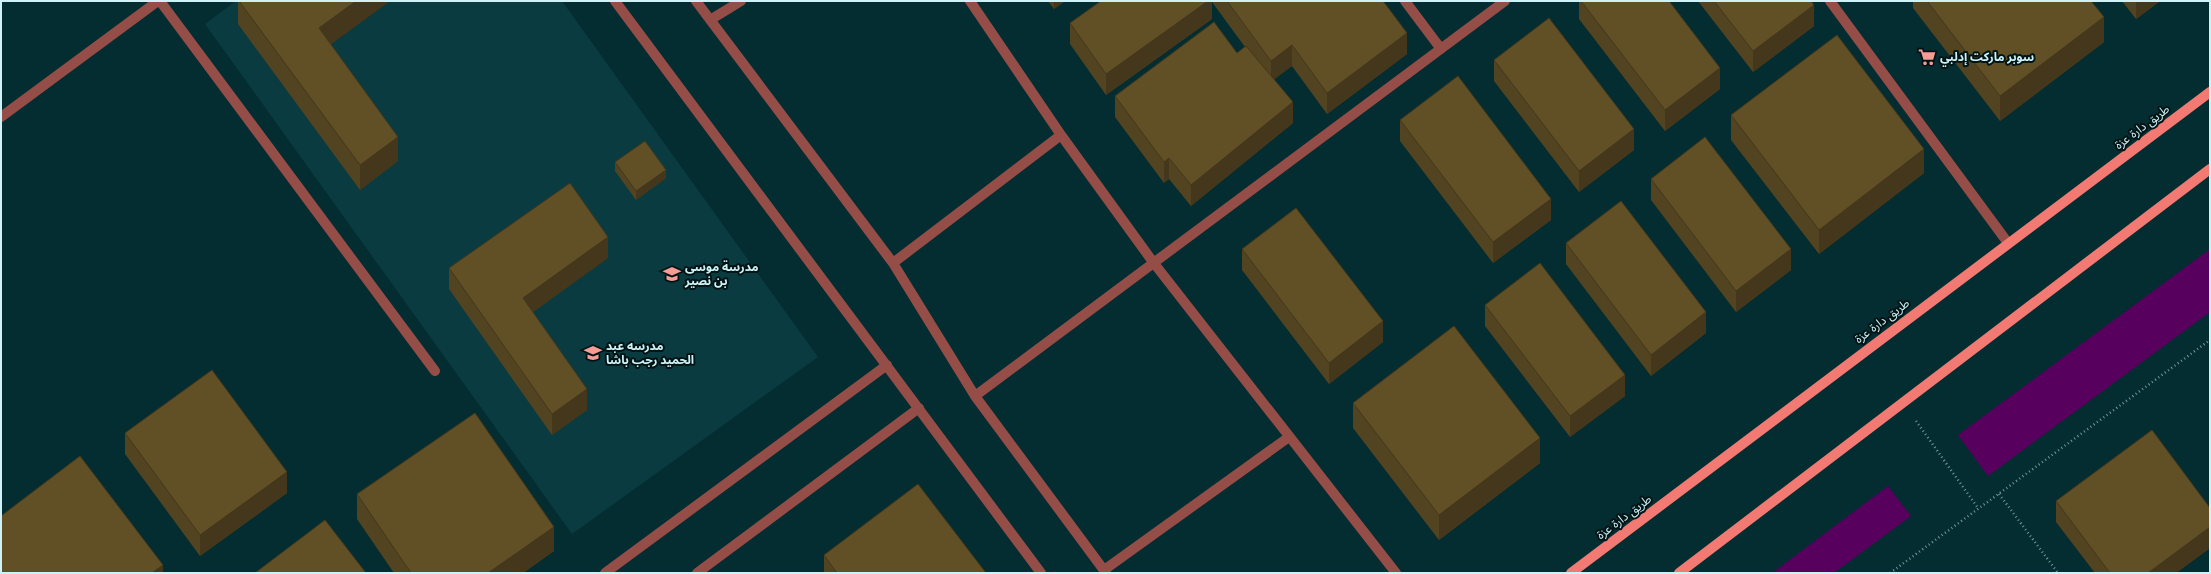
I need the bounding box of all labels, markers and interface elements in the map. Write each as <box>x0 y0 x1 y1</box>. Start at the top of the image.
supermarket icon: سوبر ماركت إدلبي <box>1917 47 1937 67</box>
place label: سوبر ماركت إدلبي <box>1940 49 2034 67</box>
street label: طريق دارة عزة <box>2111 101 2173 153</box>
place label: مدرسة موسى بن نصير <box>684 259 759 289</box>
school or university icon: مدرسة موسى بن نصير <box>662 264 682 284</box>
street label: طريق دارة عزة <box>1851 295 1913 347</box>
place label: مدرسه عبد الحميد رجب باشا <box>606 338 694 368</box>
school or university icon: مدرسه عبد الحميد رجب باشا <box>583 343 603 363</box>
street label: طريق دارة عزة <box>1593 491 1655 543</box>

